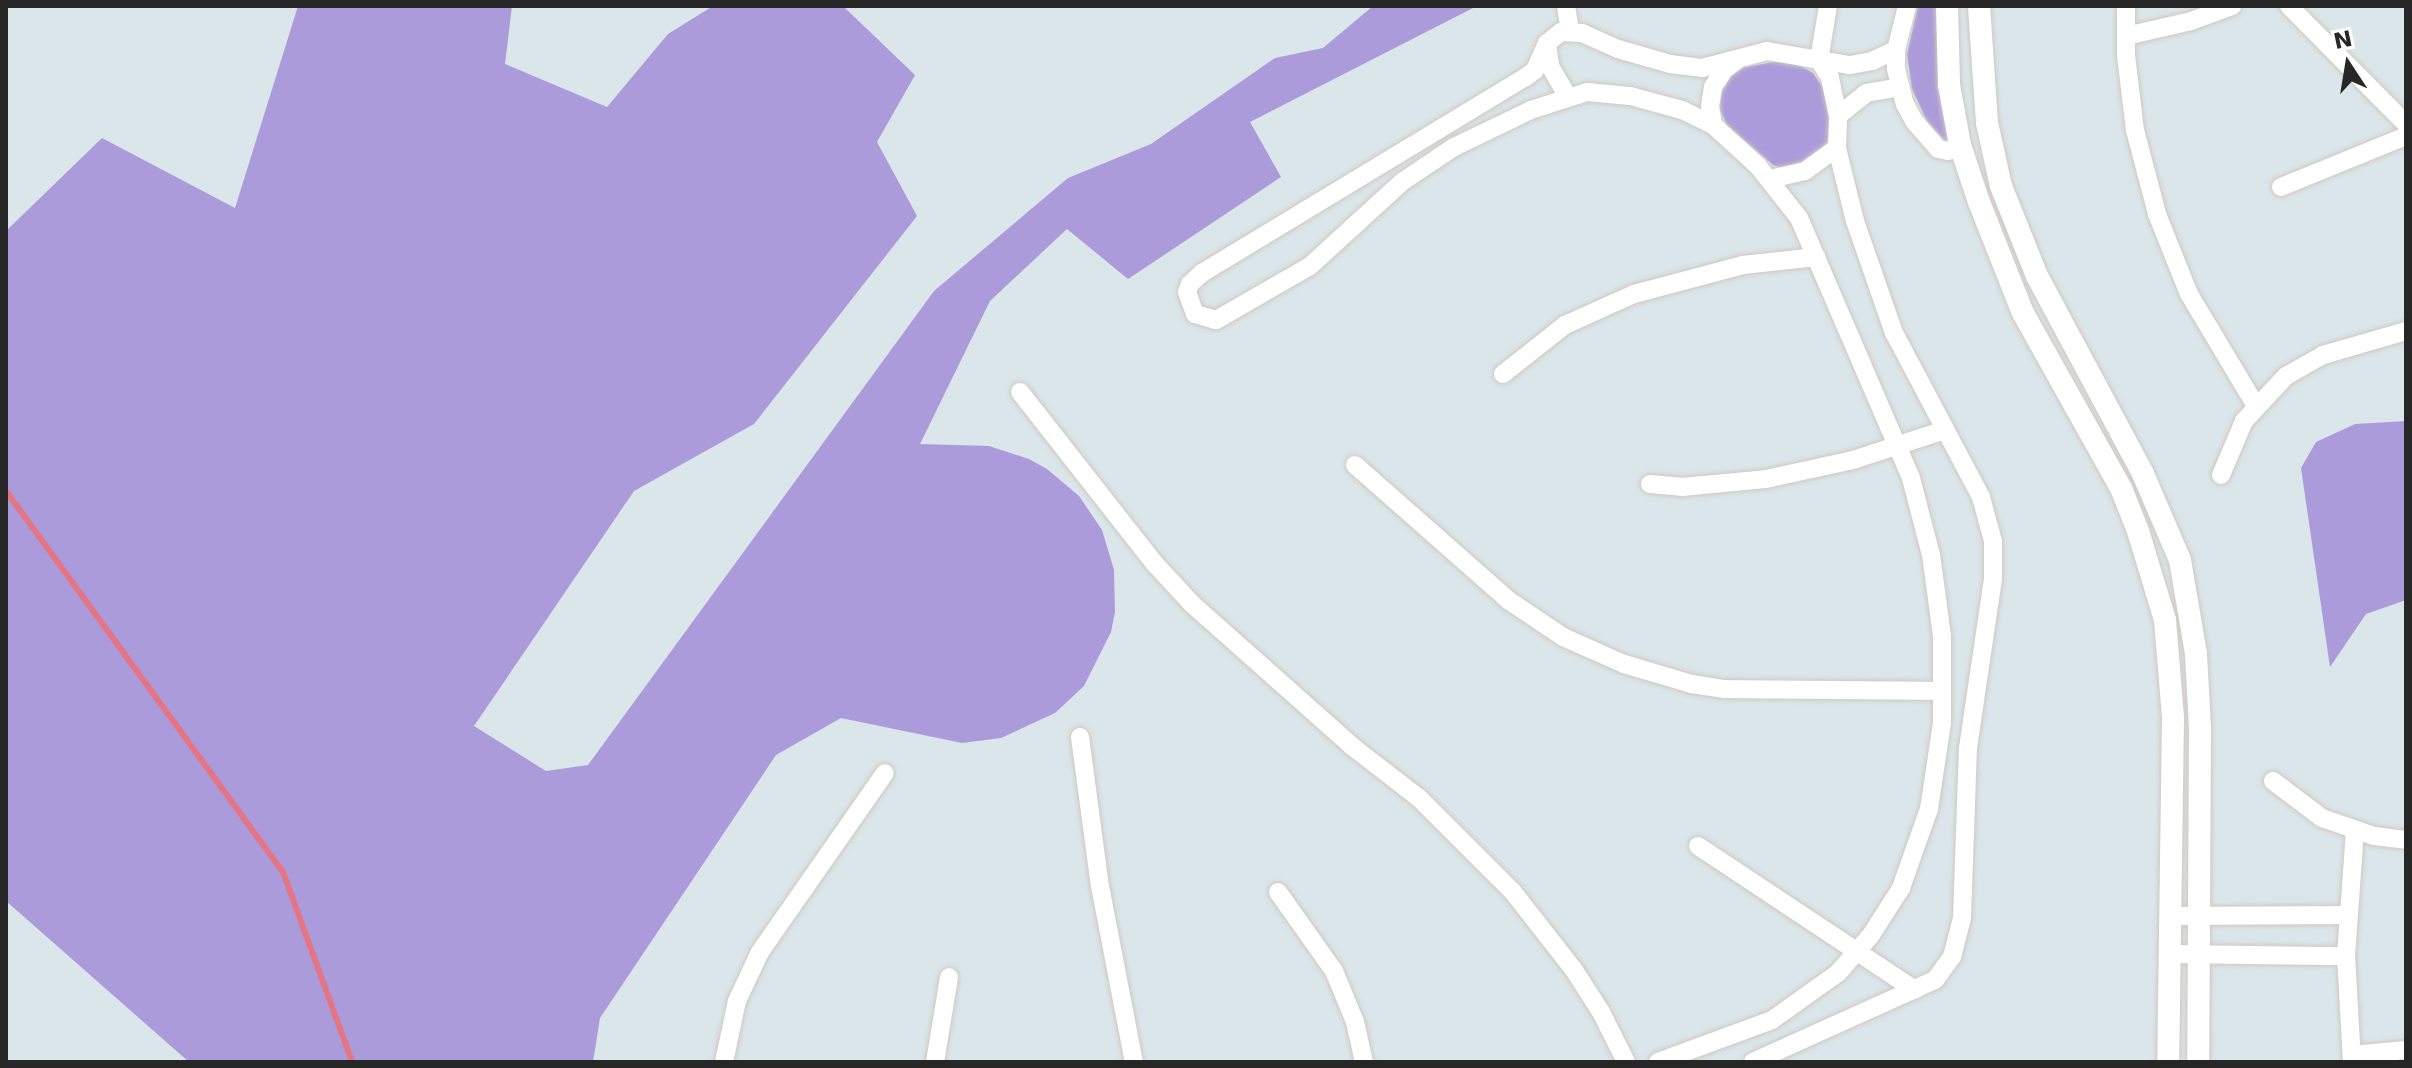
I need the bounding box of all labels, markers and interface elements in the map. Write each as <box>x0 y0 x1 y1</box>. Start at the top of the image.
north arrow <box>2308 24 2388 104</box>
text: N <box>2331 26 2355 54</box>

